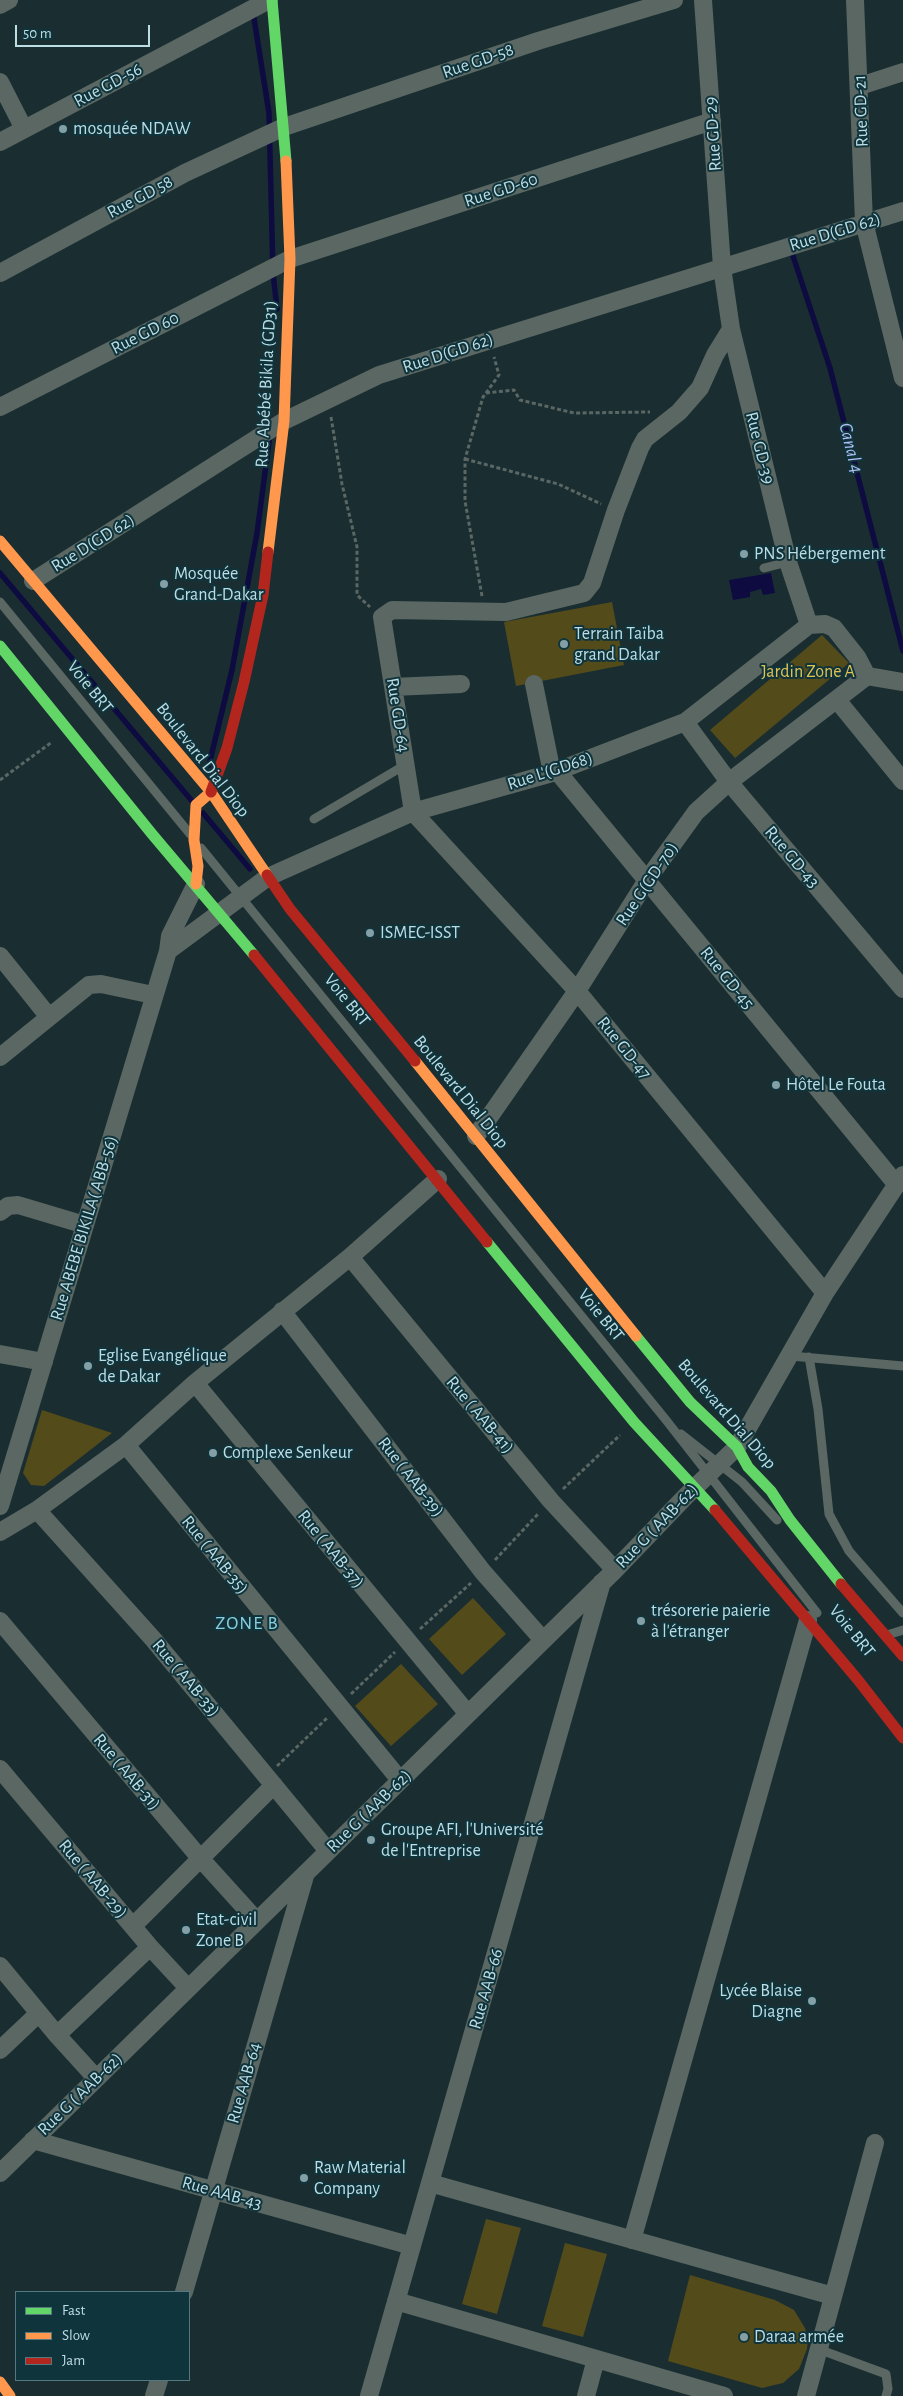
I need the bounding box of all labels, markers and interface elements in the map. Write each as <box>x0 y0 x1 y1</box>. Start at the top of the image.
scale bar <box>18 15 152 47</box>
text: 50 m <box>23 26 52 41</box>
street label: Rue GD-58 <box>439 39 517 83</box>
street label: Rue GD-56 <box>70 58 146 112</box>
street label: Rue GD-21 <box>849 74 873 148</box>
street label: Rue GD-29 <box>700 96 726 172</box>
place label: mosquée NDAW <box>73 118 191 140</box>
marker: mosquée NDAW <box>57 123 69 135</box>
street label: Rue GD-60 <box>462 168 540 212</box>
street label: Rue GD 58 <box>103 171 177 223</box>
street label: Rue D(GD 62) <box>787 208 883 256</box>
street label: Rue Abébé Bikila (GD31) <box>251 300 281 468</box>
street label: Rue GD 60 <box>107 307 183 359</box>
street label: Rue D(GD 62) <box>400 328 496 378</box>
street label: Rue GD-39 <box>741 410 779 486</box>
water label: Canal 4 <box>834 420 868 476</box>
street label: Rue D(GD 62) <box>47 509 139 577</box>
place label: PNS Hébergement <box>754 543 886 565</box>
marker: PNS Hébergement <box>738 548 750 560</box>
place label: Mosquée Grand-Dakar <box>174 563 264 606</box>
marker: Mosquée Grand-Dakar <box>158 578 170 590</box>
place label: Terrain Taïba grand Dakar <box>574 623 664 666</box>
marker: Terrain Taïba grand Dakar <box>558 638 570 650</box>
street label: Voie BRT <box>62 656 118 718</box>
park label: Jardin Zone A <box>761 661 855 683</box>
street label: Rue GD-64 <box>381 676 415 754</box>
street label: Boulevard Dial Diop <box>152 698 254 822</box>
street label: Rue L'(GD68) <box>504 747 596 795</box>
street label: Rue GD-43 <box>760 822 824 892</box>
street label: Rue G(GD-70) <box>611 838 683 930</box>
place label: ISMEC-ISST <box>380 922 460 944</box>
marker: ISMEC-ISST <box>364 927 376 939</box>
street label: Rue GD-45 <box>695 942 759 1014</box>
street label: Voie BRT <box>319 969 375 1031</box>
street label: Rue GD-47 <box>592 1012 656 1084</box>
street label: Boulevard Dial Diop <box>409 1031 513 1153</box>
place label: Hôtel Le Fouta <box>786 1074 886 1096</box>
marker: Hôtel Le Fouta <box>770 1079 782 1091</box>
street label: Rue ABEBE BIKILA( ABB-56) <box>46 1133 122 1323</box>
street label: Voie BRT <box>573 1284 629 1346</box>
place label: Eglise Evangélique de Dakar <box>98 1345 227 1388</box>
street label: Boulevard Dial Diop <box>673 1354 781 1474</box>
marker: Eglise Evangélique de Dakar <box>82 1360 94 1372</box>
street label: Rue ( AAB-41) <box>441 1372 519 1458</box>
street label: Rue ( AAB-39) <box>373 1433 449 1521</box>
place label: Complexe Senkeur <box>223 1442 353 1464</box>
marker: Complexe Senkeur <box>207 1447 219 1459</box>
street label: Rue G ( AAB-62) <box>611 1479 703 1573</box>
street label: Rue ( AAB-37) <box>293 1505 369 1593</box>
street label: Rue ( AAB-35) <box>177 1511 253 1599</box>
place label: trésorerie paierie à l'étranger <box>651 1600 770 1642</box>
street label: Voie BRT <box>824 1600 880 1662</box>
district label: ZONE B <box>214 1612 280 1634</box>
marker: trésorerie paierie à l'étranger <box>635 1615 647 1627</box>
street label: Rue ( AAB-33) <box>147 1635 225 1721</box>
street label: Rue ( AAB-31) <box>89 1729 165 1815</box>
street label: Rue G ( AAB-62) <box>322 1765 416 1857</box>
place label: Groupe AFI, l'Université de l'Entreprise <box>381 1819 544 1862</box>
marker: Groupe AFI, l'Université de l'Entreprise <box>365 1834 377 1846</box>
street label: Rue ( AAB-29) <box>54 1835 132 1923</box>
place label: Etat-civil Zone B <box>196 1909 257 1952</box>
marker: Etat-civil Zone B <box>180 1924 192 1936</box>
street label: Rue AAB-66 <box>464 1946 508 2032</box>
place label: Lycée Blaise Diagne <box>719 1980 802 2022</box>
marker: Lycée Blaise Diagne <box>806 1995 818 2007</box>
street label: Rue AAB-64 <box>222 2040 266 2126</box>
street label: Rue G ( AAB-62) <box>33 2048 127 2140</box>
place label: Raw Material Company <box>314 2157 406 2200</box>
street label: Rue AAB-43 <box>180 2171 264 2215</box>
marker: Raw Material Company <box>298 2172 310 2184</box>
legend <box>15 2291 190 2381</box>
text: Fast <box>62 2303 85 2318</box>
place label: Daraa armée <box>754 2326 844 2348</box>
text: Slow <box>62 2328 90 2343</box>
marker: Daraa armée <box>738 2331 750 2343</box>
text: Jam <box>62 2353 85 2368</box>

